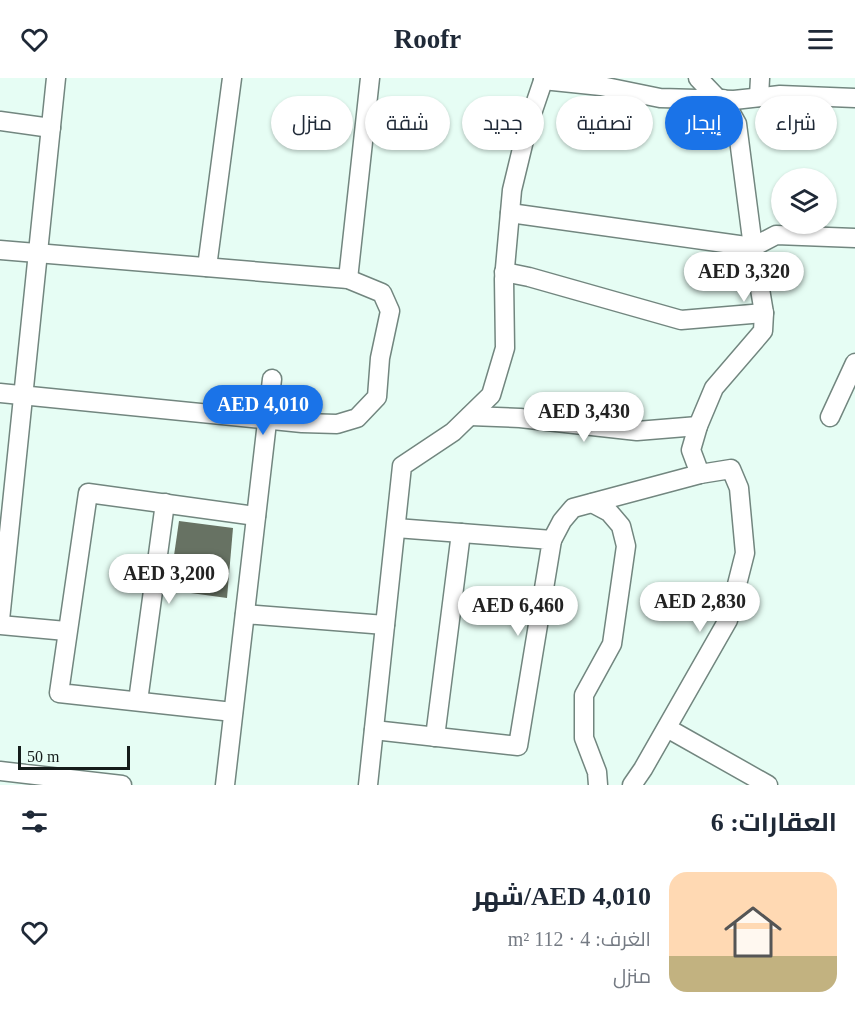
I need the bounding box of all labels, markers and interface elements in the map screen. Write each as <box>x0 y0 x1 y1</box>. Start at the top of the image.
icon: heart <box>18 23 51 56</box>
icon: menu <box>804 23 837 56</box>
text: Roofr <box>394 24 461 54</box>
chip: منزل <box>271 96 353 150</box>
chip: شقة <box>365 96 450 150</box>
chip: جديد <box>462 96 544 150</box>
chip: تصفية <box>556 96 653 150</box>
chip: إيجار <box>665 96 743 150</box>
chip: شراء <box>755 96 837 150</box>
map controls <box>771 168 837 234</box>
button: layers <box>771 168 837 234</box>
pin: AED 3,320 <box>675 252 813 303</box>
text: AED 3,320 <box>698 260 790 282</box>
pin: AED 4,010 <box>194 385 332 436</box>
pin: AED 3,430 <box>515 392 653 443</box>
text: AED 4,010 <box>217 393 309 415</box>
text: AED 3,430 <box>538 400 630 422</box>
pin: AED 3,200 <box>100 554 238 605</box>
text: AED 3,200 <box>123 562 215 584</box>
pin: AED 2,830 <box>631 582 769 633</box>
pin: AED 6,460 <box>449 586 587 637</box>
text: AED 2,830 <box>654 590 746 612</box>
text: AED 6,460 <box>472 594 564 616</box>
scale bar <box>18 743 130 770</box>
text: 50 m <box>27 748 59 765</box>
icon: filters <box>18 805 51 838</box>
text: العقارات: 6 <box>711 808 837 837</box>
text: AED 4,010/شهر <box>473 882 651 911</box>
icon: home <box>717 896 789 968</box>
icon: heart <box>18 916 51 949</box>
text: الغرف: 4 · 112 m² <box>508 928 651 950</box>
text: منزل <box>613 965 651 987</box>

